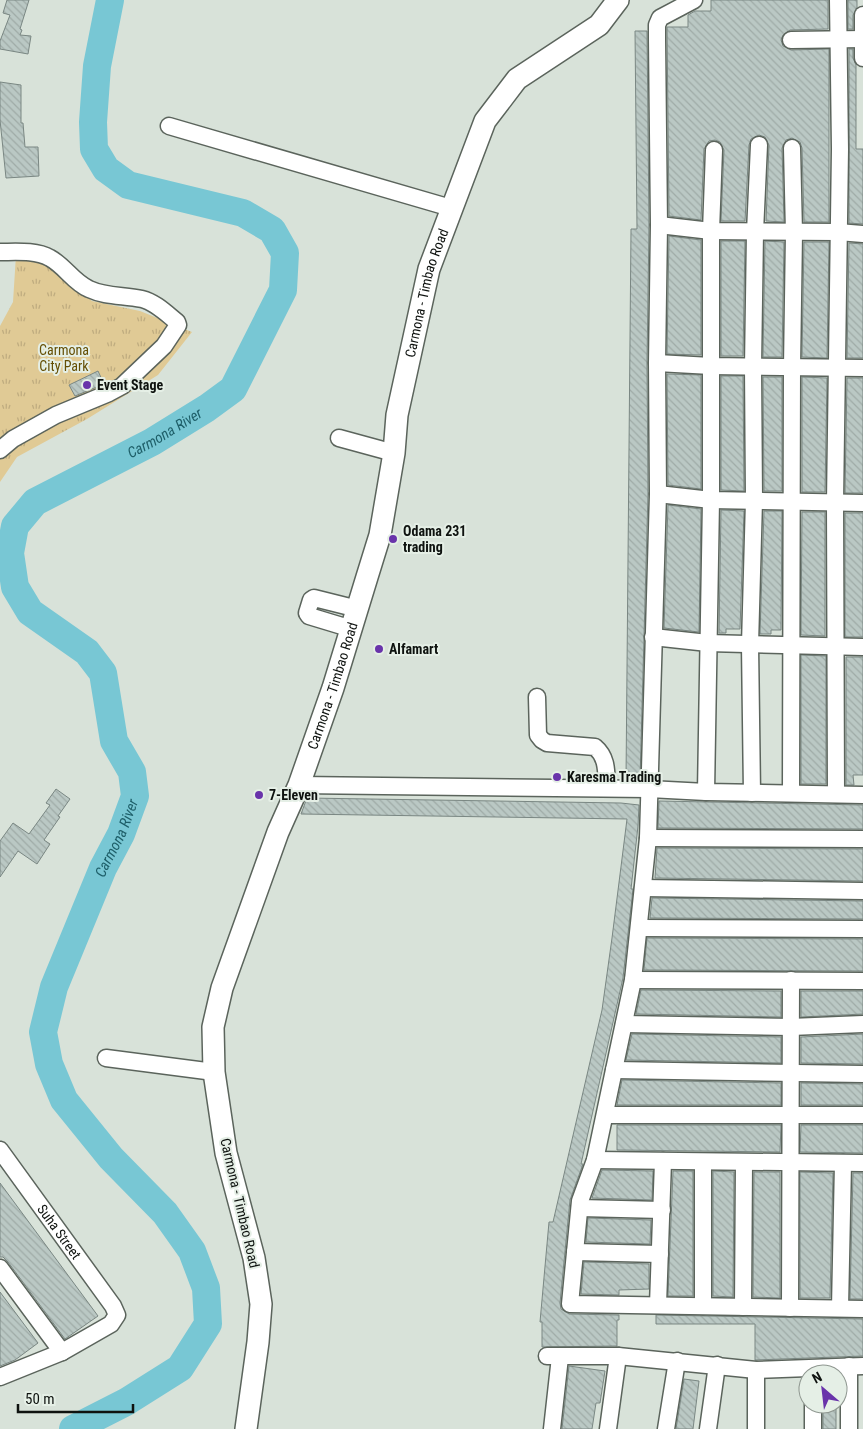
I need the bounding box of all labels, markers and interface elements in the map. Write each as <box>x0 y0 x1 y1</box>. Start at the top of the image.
street label: Carmona - Timbao Road <box>402 226 452 359</box>
park label: Carmona City Park <box>39 342 89 374</box>
place label: Event Stage <box>97 377 163 393</box>
marker: Event Stage <box>81 379 93 391</box>
water label: Carmona River <box>124 404 206 462</box>
place label: Odama 231 trading <box>403 523 466 555</box>
marker: Odama 231 trading <box>387 533 399 545</box>
street label: Carmona - Timbao Road <box>304 620 361 751</box>
place label: Alfamart <box>389 641 438 657</box>
marker: Alfamart <box>373 643 385 655</box>
place label: Karesma Trading <box>567 769 661 785</box>
marker: Karesma Trading <box>551 771 563 783</box>
place label: 7-Eleven <box>269 787 318 803</box>
marker: 7-Eleven <box>253 789 265 801</box>
water label: Carmona River <box>91 796 142 880</box>
street label: Carmona - Timbao Road <box>217 1137 263 1269</box>
street label: Suha Street <box>34 1201 84 1262</box>
north arrow <box>798 1364 848 1414</box>
text: N <box>809 1368 824 1387</box>
scale bar <box>18 1382 132 1414</box>
text: 50 m <box>25 1390 55 1408</box>

